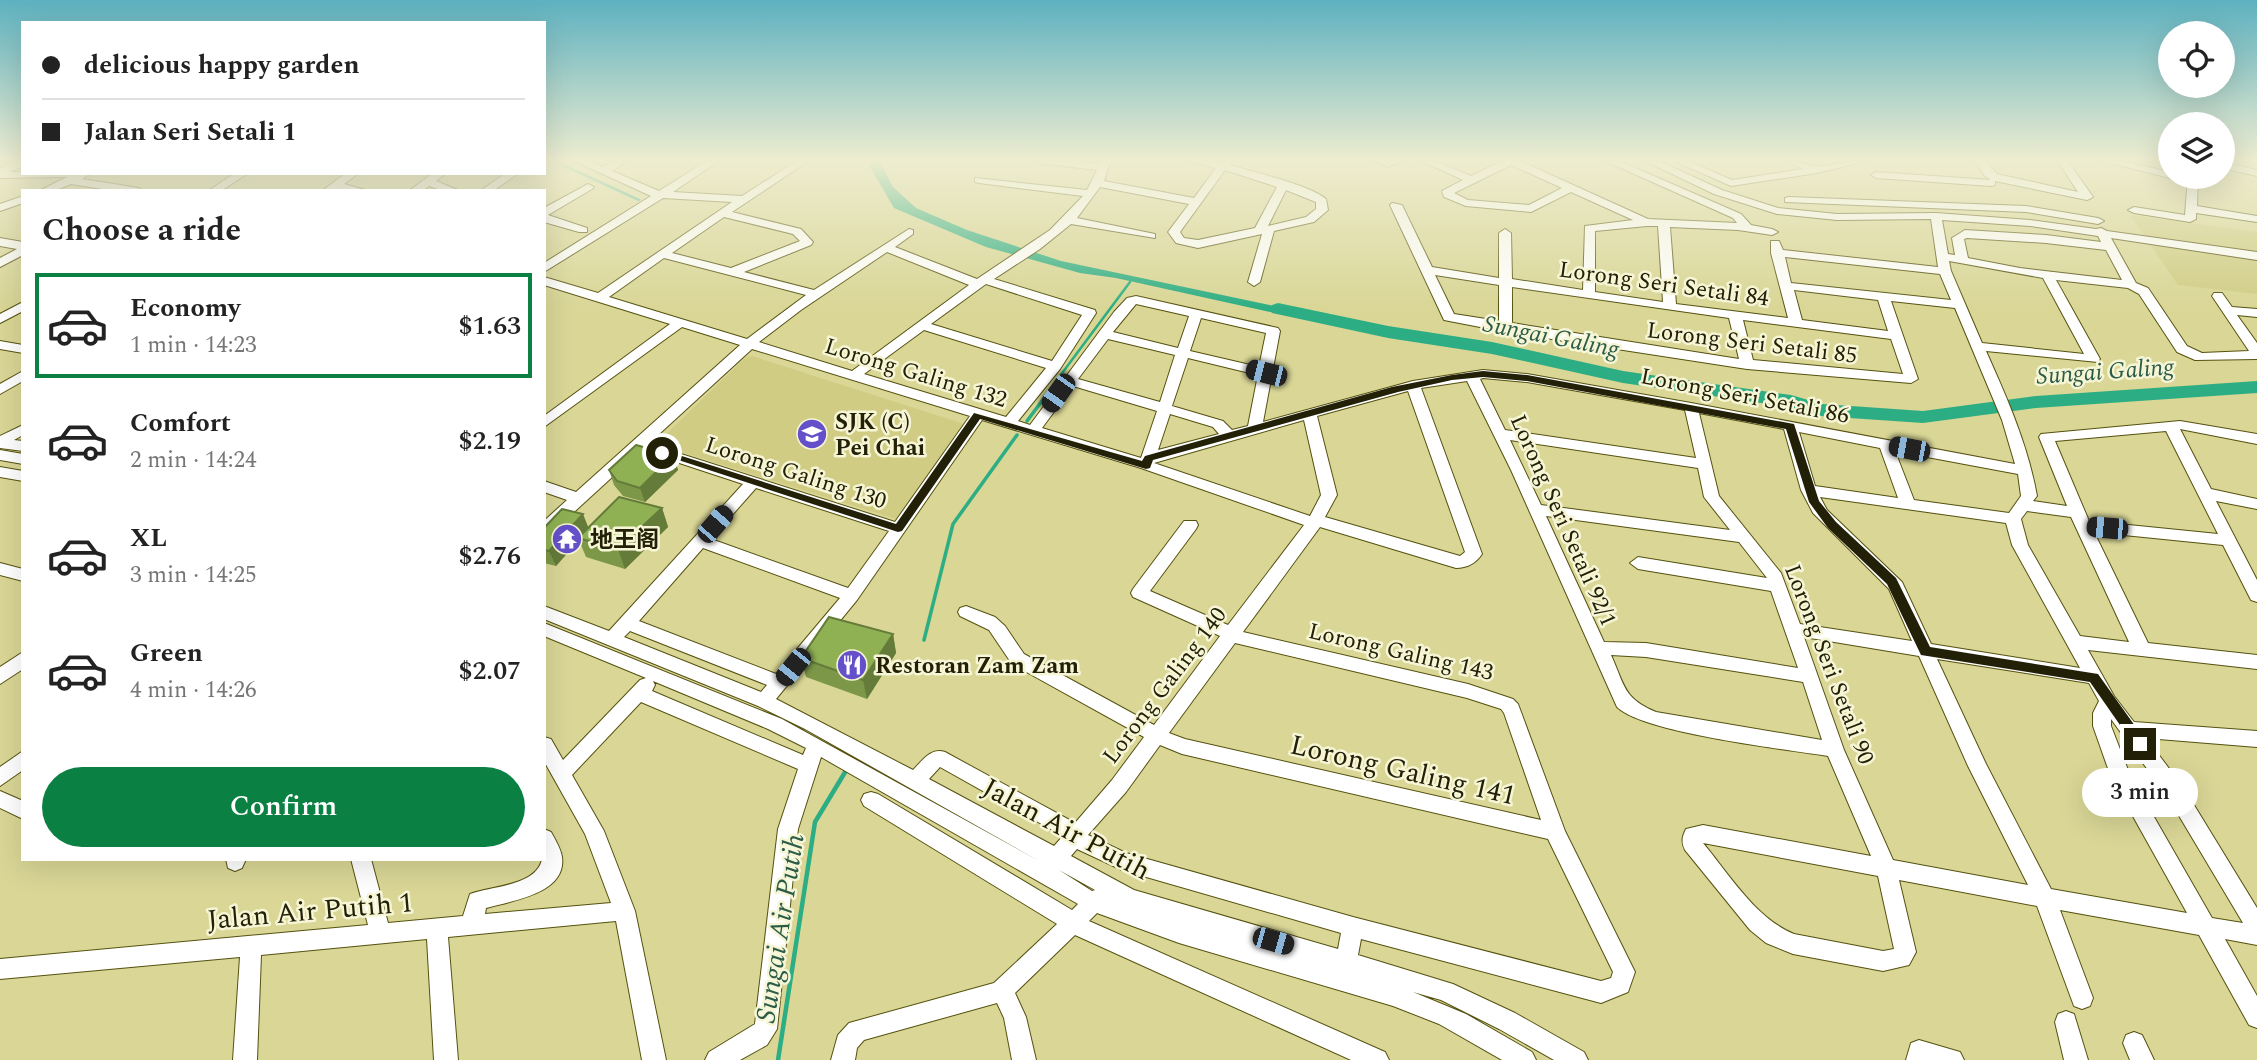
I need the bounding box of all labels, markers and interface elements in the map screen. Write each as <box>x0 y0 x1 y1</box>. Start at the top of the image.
map controls <box>2158 21 2235 189</box>
button: locate <box>2158 21 2235 98</box>
text: delicious happy garden <box>84 45 359 85</box>
text: Jalan Seri Setali 1 <box>84 112 297 152</box>
button: layers <box>2158 112 2235 189</box>
text: Choose a ride <box>42 206 241 255</box>
street label: Lorong Seri Setali 84 <box>1557 252 1772 317</box>
text: Economy <box>130 288 240 328</box>
icon: car <box>46 294 109 357</box>
text: $1.63 <box>458 306 521 346</box>
water label: Sungai Galing <box>1480 306 1623 368</box>
street label: Lorong Seri Setali 85 <box>1645 313 1859 374</box>
text: 1 min · 14:23 <box>130 328 257 363</box>
street label: Lorong Galing 132 <box>820 329 1011 418</box>
water label: Sungai Galing <box>2035 349 2176 395</box>
car <box>1244 358 1289 388</box>
street label: Lorong Seri Setali 86 <box>1637 359 1852 434</box>
car <box>1038 370 1079 416</box>
text: Comfort <box>130 403 231 443</box>
place label: SJK (C) Pei Chai <box>835 405 925 466</box>
icon: car <box>46 409 109 472</box>
street label: Lorong Seri Setali 92/1 <box>1500 409 1625 632</box>
school or university icon: SJK (C) Pei Chai <box>795 417 829 451</box>
text: $2.19 <box>458 421 521 461</box>
street label: Lorong Galing 130 <box>700 428 891 519</box>
car <box>1887 435 1932 463</box>
route start <box>646 437 678 469</box>
text: 2 min · 14:24 <box>130 443 257 478</box>
car <box>694 501 737 547</box>
car <box>2086 516 2129 540</box>
text: XL <box>130 518 167 558</box>
temple icon: 地王阁 <box>550 522 584 556</box>
place label: 地王阁 <box>590 523 659 558</box>
icon: car <box>46 524 109 587</box>
text: $2.76 <box>458 536 521 576</box>
text: 3 min · 14:25 <box>130 558 257 593</box>
street label: Lorong Seri Setali 90 <box>1774 559 1883 770</box>
street label: Lorong Galing 140 <box>1094 600 1236 772</box>
street label: Lorong Galing 143 <box>1305 614 1497 691</box>
text: Green <box>130 633 203 673</box>
icon: car <box>46 639 109 702</box>
car <box>772 644 815 690</box>
restaurant icon: Restoran Zam Zam <box>835 648 869 682</box>
place label: Restoran Zam Zam <box>875 649 1079 684</box>
text: $2.07 <box>458 651 521 691</box>
text: 4 min · 14:26 <box>130 673 257 708</box>
street label: Lorong Galing 141 <box>1286 724 1520 817</box>
route end <box>2124 728 2156 760</box>
button: Confirm <box>42 767 525 847</box>
street label: Jalan Air Putih <box>974 767 1158 892</box>
callout: 3 min <box>2082 768 2198 818</box>
text: 3 min <box>2110 775 2170 810</box>
water label: Sungai Air Putih <box>744 831 817 1026</box>
street label: Jalan Air Putih 1 <box>206 881 415 942</box>
car <box>1250 925 1297 957</box>

